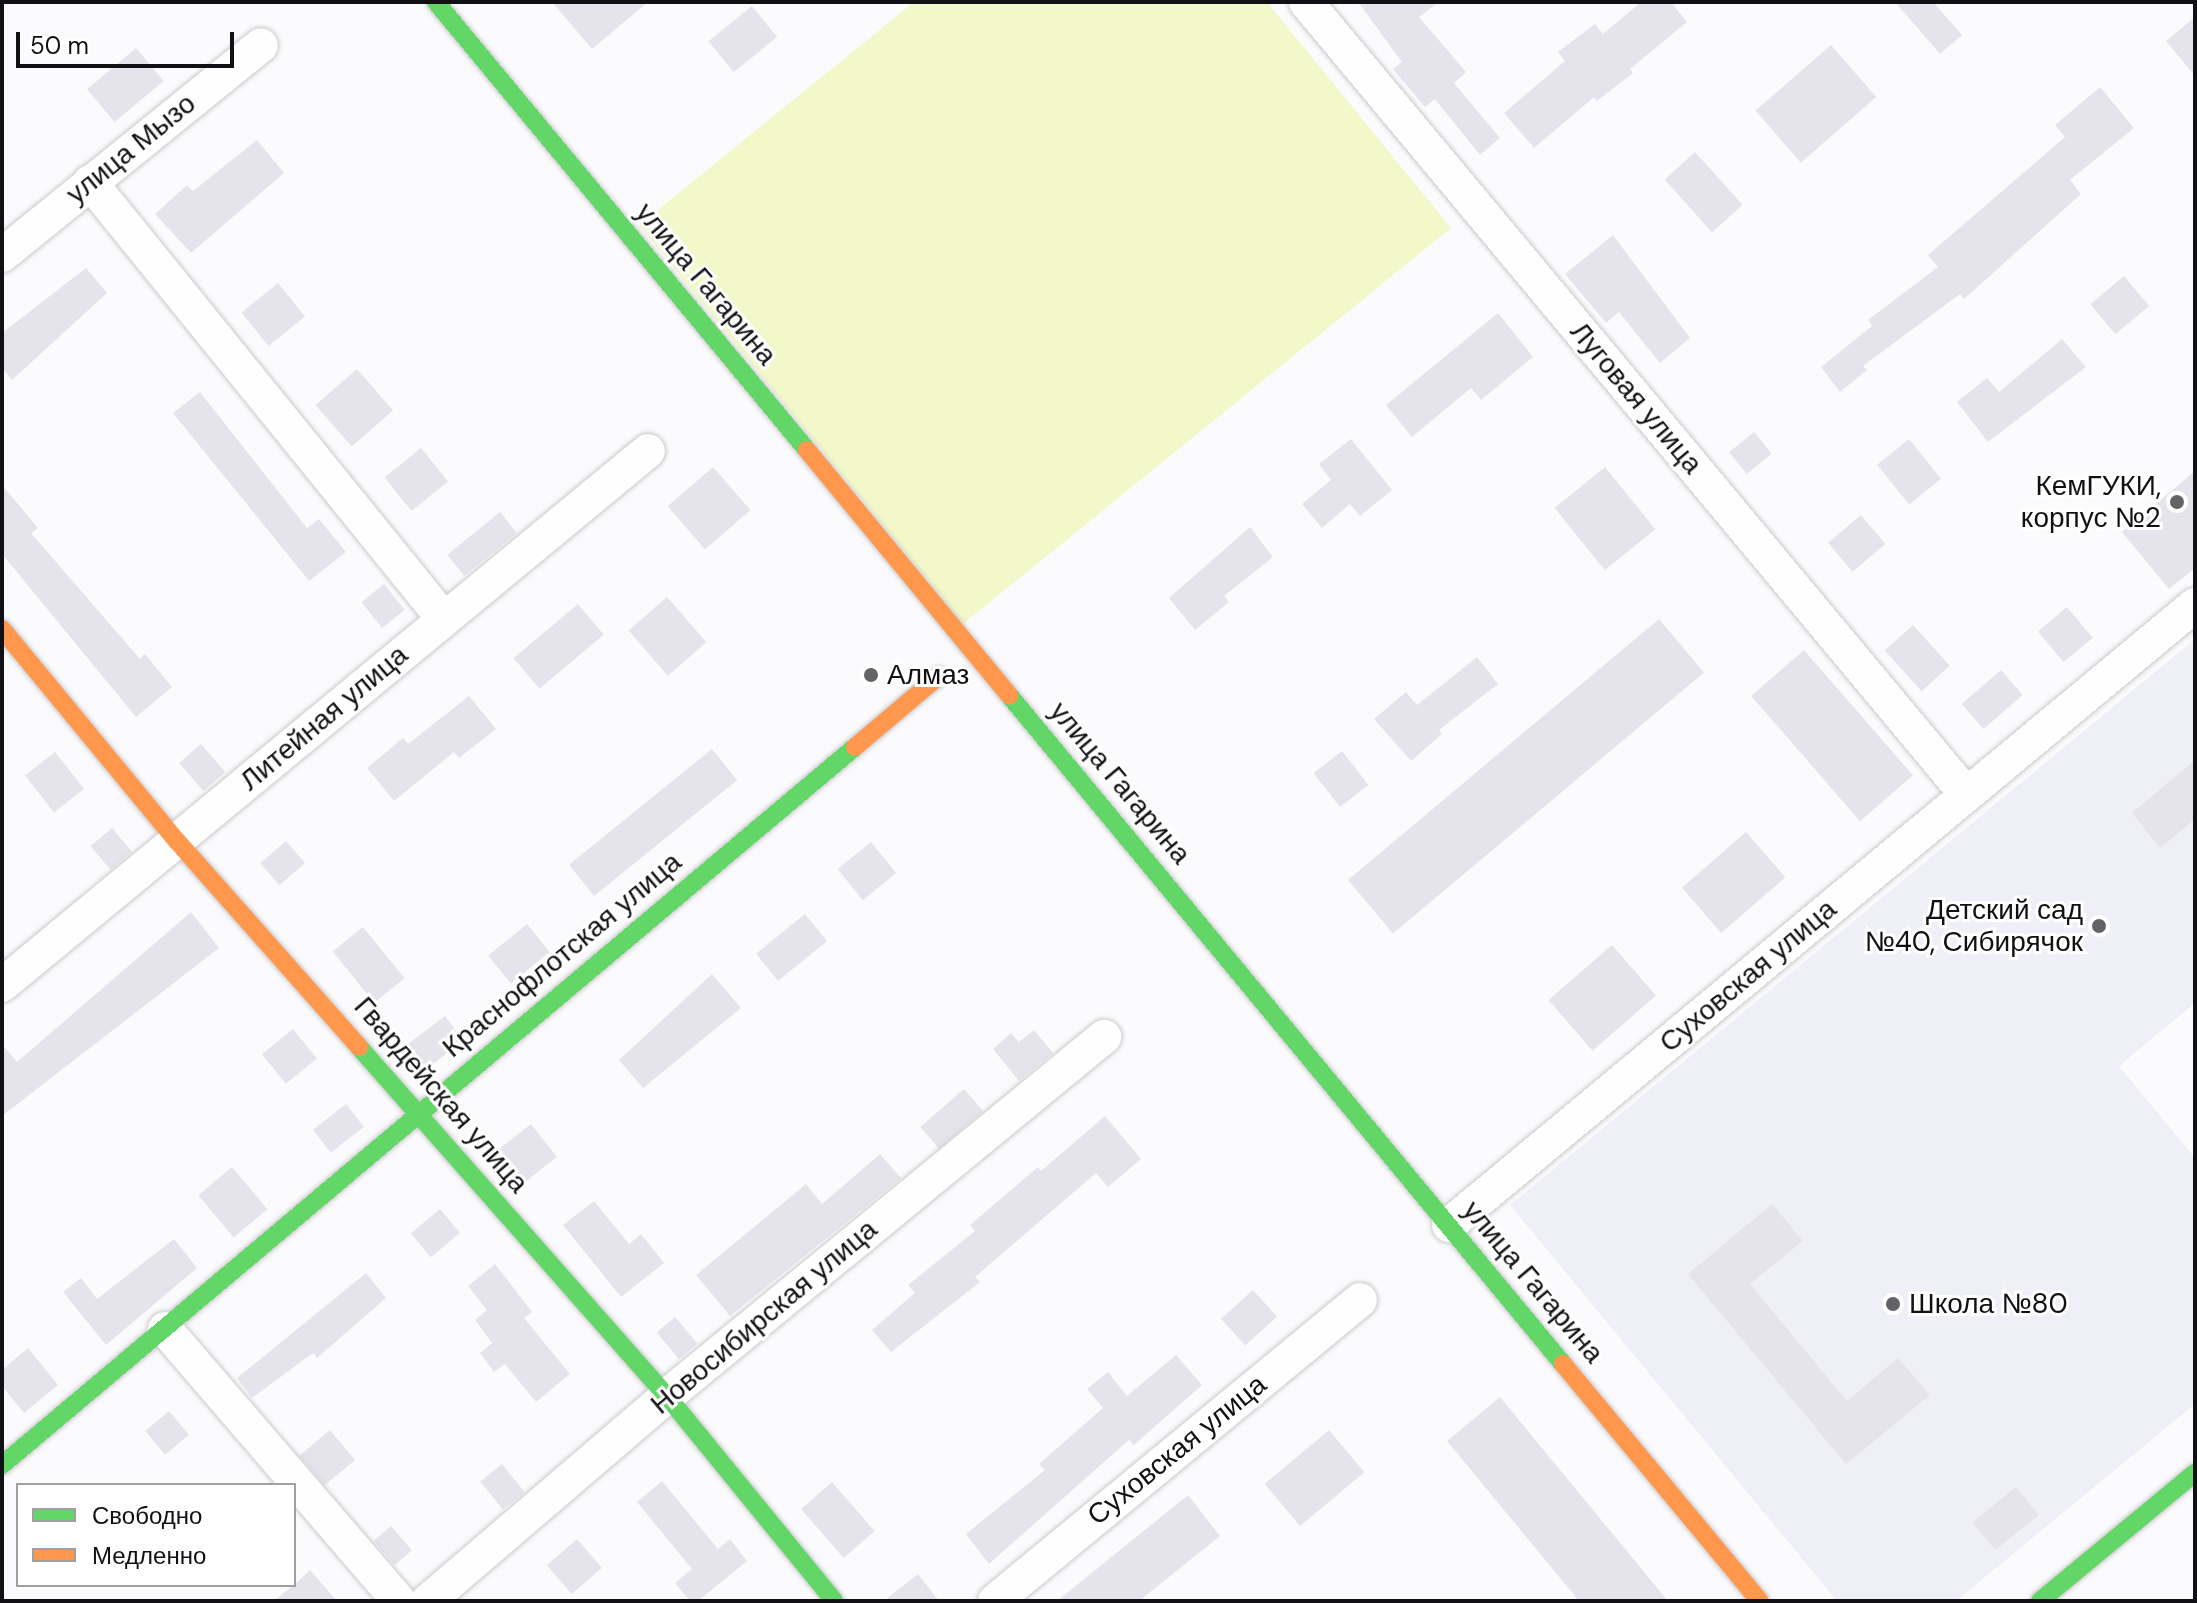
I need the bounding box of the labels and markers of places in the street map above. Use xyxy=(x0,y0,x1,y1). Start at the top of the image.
place label: КемГУКИ, корпус №2 xyxy=(2021,469,2161,535)
marker: КемГУКИ, корпус №2 xyxy=(2168,493,2186,511)
place label: Алмаз xyxy=(887,658,969,692)
marker: Алмаз xyxy=(862,666,880,684)
place label: Детский сад №40, Сибирячок xyxy=(1864,893,2083,959)
marker: Детский сад №40, Сибирячок xyxy=(2090,917,2108,935)
place label: Школа №80 xyxy=(1909,1287,2068,1321)
marker: Школа №80 xyxy=(1884,1295,1902,1313)

